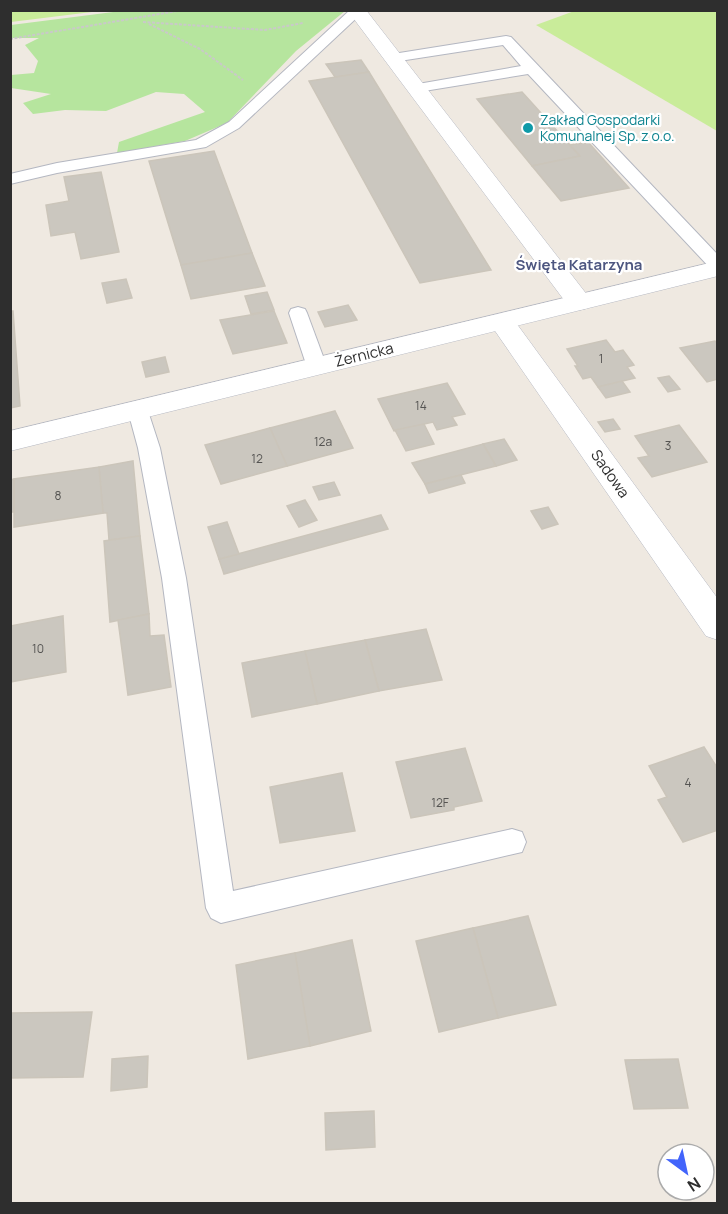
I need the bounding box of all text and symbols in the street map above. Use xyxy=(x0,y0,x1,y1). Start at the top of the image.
place label: Zakład Gospodarki Komunalnej Sp. z o.o. xyxy=(540,110,675,145)
marker: Zakład Gospodarki Komunalnej Sp. z o.o. xyxy=(521,121,535,135)
district label: Święta Katarzyna xyxy=(516,254,642,275)
street label: Żernicka xyxy=(332,337,395,372)
house number: 1 xyxy=(599,350,603,367)
house number: 14 xyxy=(415,397,427,414)
house number: 12a xyxy=(314,433,332,450)
house number: 3 xyxy=(665,437,671,454)
street label: Sadowa xyxy=(586,445,635,502)
house number: 12 xyxy=(251,450,263,467)
house number: 8 xyxy=(55,487,62,504)
house number: 10 xyxy=(32,640,44,657)
house number: 4 xyxy=(684,774,692,791)
house number: 12F xyxy=(431,794,449,811)
north arrow xyxy=(656,1142,716,1202)
text: N xyxy=(683,1172,705,1197)

